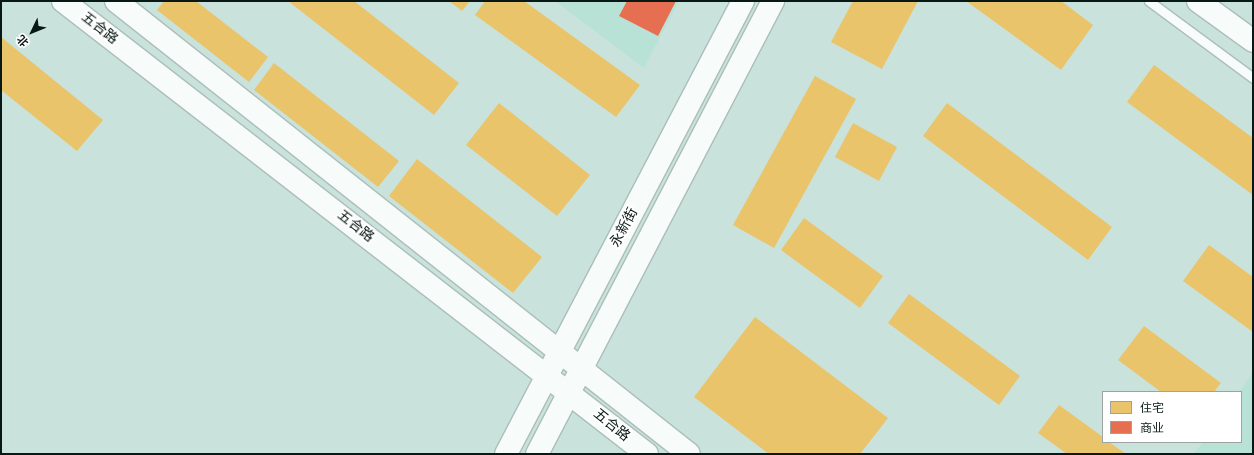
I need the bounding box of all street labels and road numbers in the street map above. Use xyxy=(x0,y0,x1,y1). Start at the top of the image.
street label: 五合路 xyxy=(77,9,121,49)
street label: 永新街 xyxy=(608,206,642,250)
street label: 五合路 xyxy=(333,207,377,247)
street label: 五合路 xyxy=(589,406,633,446)

